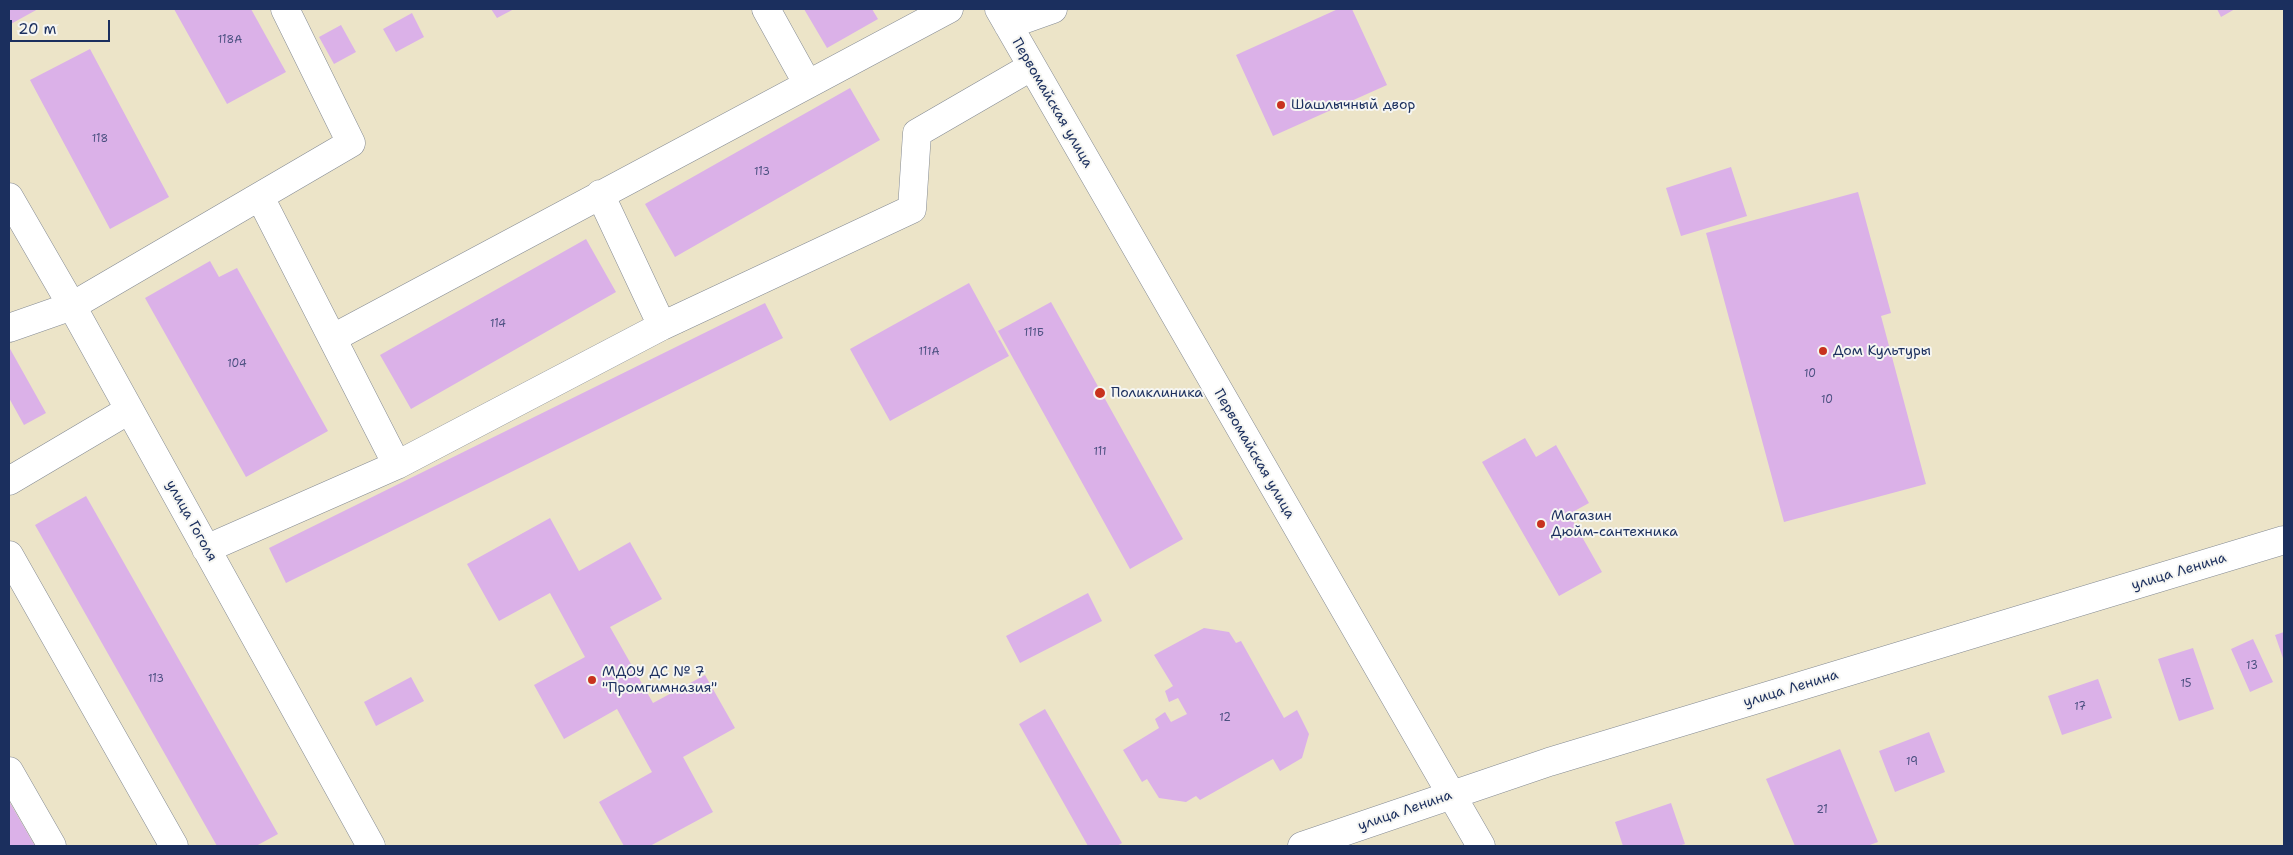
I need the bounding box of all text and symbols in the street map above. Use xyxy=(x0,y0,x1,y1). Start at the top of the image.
scale bar xyxy=(12,10,112,42)
text: 20 m xyxy=(18,19,57,39)
house number: 118А xyxy=(218,33,242,47)
street label: Первомайская улица xyxy=(1008,35,1096,171)
place label: Шашлычный двор xyxy=(1291,97,1415,113)
marker: Шашлычный двор xyxy=(1275,99,1287,111)
house number: 118 xyxy=(92,132,108,146)
house number: 113 xyxy=(754,165,770,179)
house number: 114 xyxy=(490,317,506,331)
house number: 111Б xyxy=(1024,326,1044,340)
place label: Дом Культуры xyxy=(1833,343,1931,359)
house number: 111А xyxy=(918,345,940,359)
marker: Дом Культуры xyxy=(1817,345,1829,357)
house number: 104 xyxy=(227,357,247,371)
house number: 10 xyxy=(1804,367,1816,381)
place label: Поликлиника xyxy=(1111,385,1203,401)
marker: Поликлиника xyxy=(1093,386,1107,400)
street label: Первомайская улица xyxy=(1210,386,1298,522)
house number: 10 xyxy=(1821,393,1833,407)
house number: 111 xyxy=(1093,445,1107,459)
street label: улица Гоголя xyxy=(162,477,220,565)
place label: Магазин Дюйм-сантехника xyxy=(1551,508,1678,540)
marker: Магазин Дюйм-сантехника xyxy=(1535,518,1547,530)
street label: улица Ленина xyxy=(2130,550,2228,594)
house number: 13 xyxy=(2246,659,2258,673)
place label: МДОУ ДС № 7 "Промгимназия" xyxy=(602,664,717,696)
street label: улица Ленина xyxy=(1742,667,1840,711)
house number: 113 xyxy=(148,672,164,686)
marker: МДОУ ДС № 7 "Промгимназия" xyxy=(586,674,598,686)
house number: 15 xyxy=(2180,677,2192,691)
house number: 17 xyxy=(2074,700,2086,714)
house number: 12 xyxy=(1219,711,1231,725)
house number: 19 xyxy=(1906,755,1918,769)
street label: улица Ленина xyxy=(1356,787,1454,835)
house number: 21 xyxy=(1816,803,1828,817)

